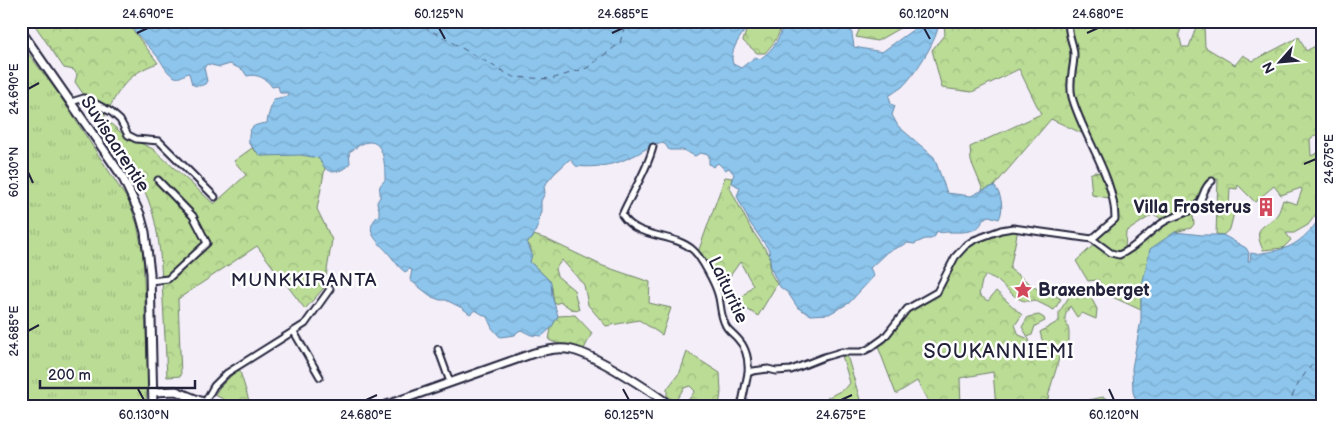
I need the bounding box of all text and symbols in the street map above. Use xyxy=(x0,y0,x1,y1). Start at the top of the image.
text: 24.690°E xyxy=(122,7,174,22)
text: 60.125°N xyxy=(414,7,464,22)
text: 24.685°E xyxy=(597,7,649,22)
text: 60.120°N xyxy=(899,7,949,22)
text: 24.680°E xyxy=(1072,7,1124,22)
north arrow xyxy=(1256,38,1306,88)
text: N xyxy=(1259,59,1279,76)
text: 24.690°E xyxy=(7,63,22,115)
street label: Suvisaarentie xyxy=(76,92,154,196)
text: 24.675°E xyxy=(1322,134,1337,184)
text: 60.130°N xyxy=(7,147,22,197)
building icon: Villa Frosterus xyxy=(1255,196,1277,218)
place label: Villa Frosterus xyxy=(1134,197,1251,218)
street label: Laituritie xyxy=(704,253,753,327)
district label: MUNKKIRANTA xyxy=(231,269,377,292)
place icon: Braxenberget xyxy=(1012,279,1034,301)
place label: Braxenberget xyxy=(1038,280,1150,301)
text: 24.685°E xyxy=(7,305,22,357)
district label: SOUKANNIEMI xyxy=(923,340,1075,364)
scale bar xyxy=(40,358,195,390)
text: 200 m xyxy=(48,366,91,385)
text: 60.130°N xyxy=(119,408,169,423)
text: 24.680°E xyxy=(340,408,392,423)
text: 60.125°N xyxy=(604,408,654,423)
text: 24.675°E xyxy=(816,408,866,423)
text: 60.120°N xyxy=(1089,408,1139,423)

